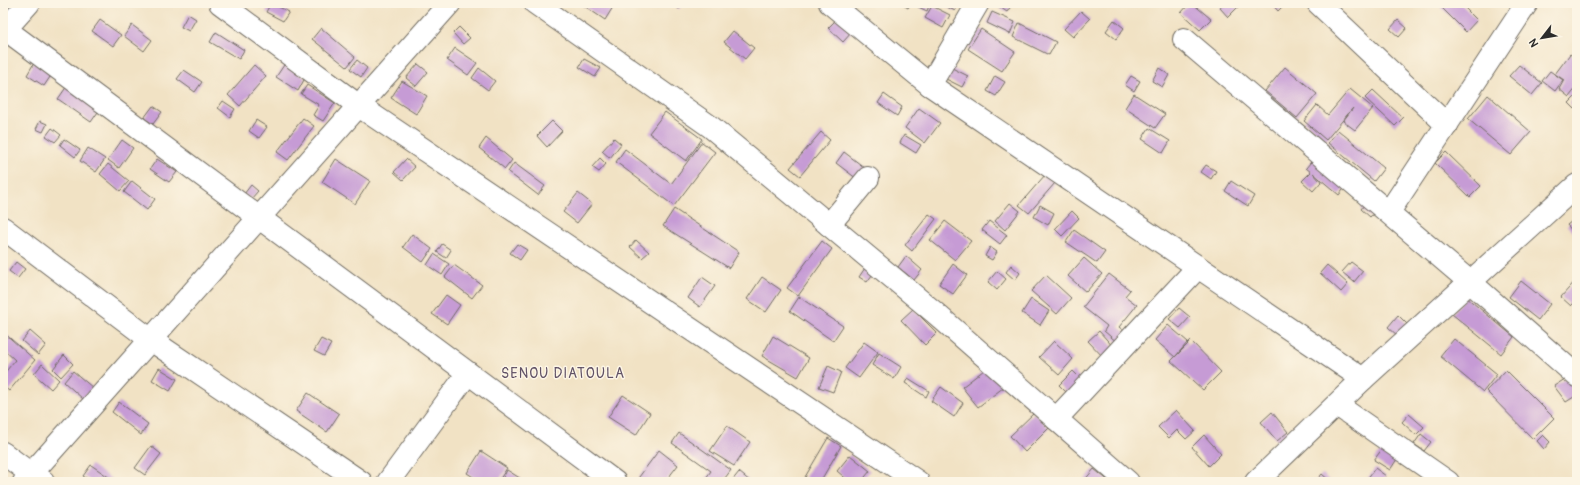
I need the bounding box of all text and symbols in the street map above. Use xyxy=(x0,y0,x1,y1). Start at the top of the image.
north arrow xyxy=(1522,18,1562,58)
text: N xyxy=(1526,36,1541,49)
district label: SENOU DIATOULA xyxy=(501,365,625,382)

